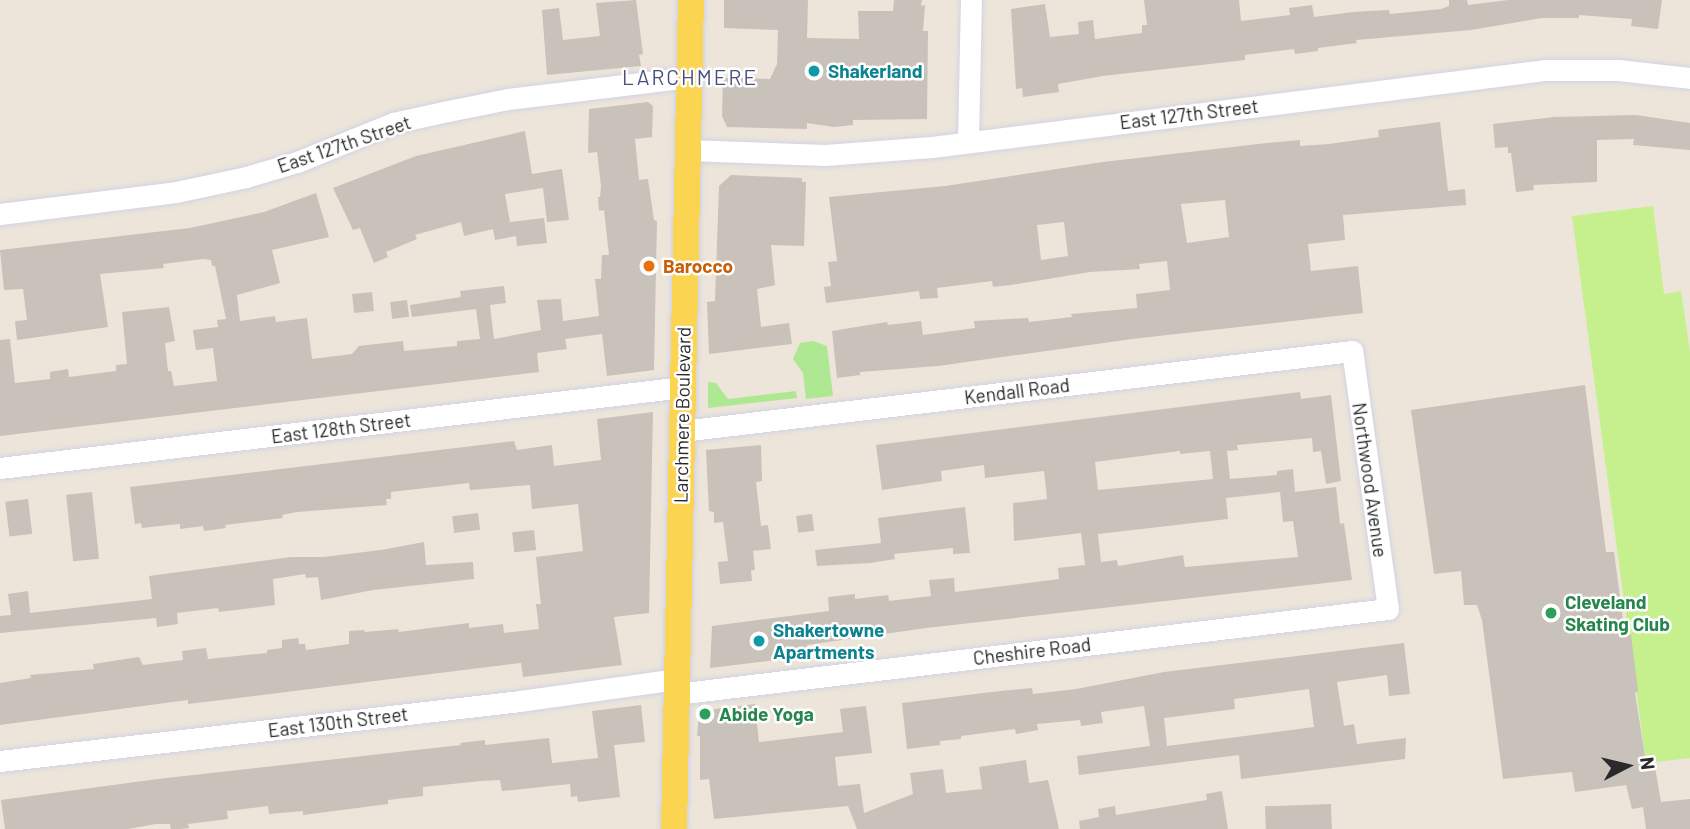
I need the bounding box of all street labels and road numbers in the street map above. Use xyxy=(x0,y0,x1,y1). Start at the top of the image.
street label: East 127th Street xyxy=(1118,94,1260,134)
street label: East 127th Street xyxy=(274,110,414,178)
street label: Larchmere Boulevard xyxy=(669,327,695,503)
street label: Kendall Road xyxy=(963,373,1071,409)
street label: Northwood Avenue xyxy=(1348,401,1392,559)
street label: East 128th Street xyxy=(270,408,412,448)
street label: Cheshire Road xyxy=(972,632,1092,670)
street label: East 130th Street xyxy=(267,702,409,742)

